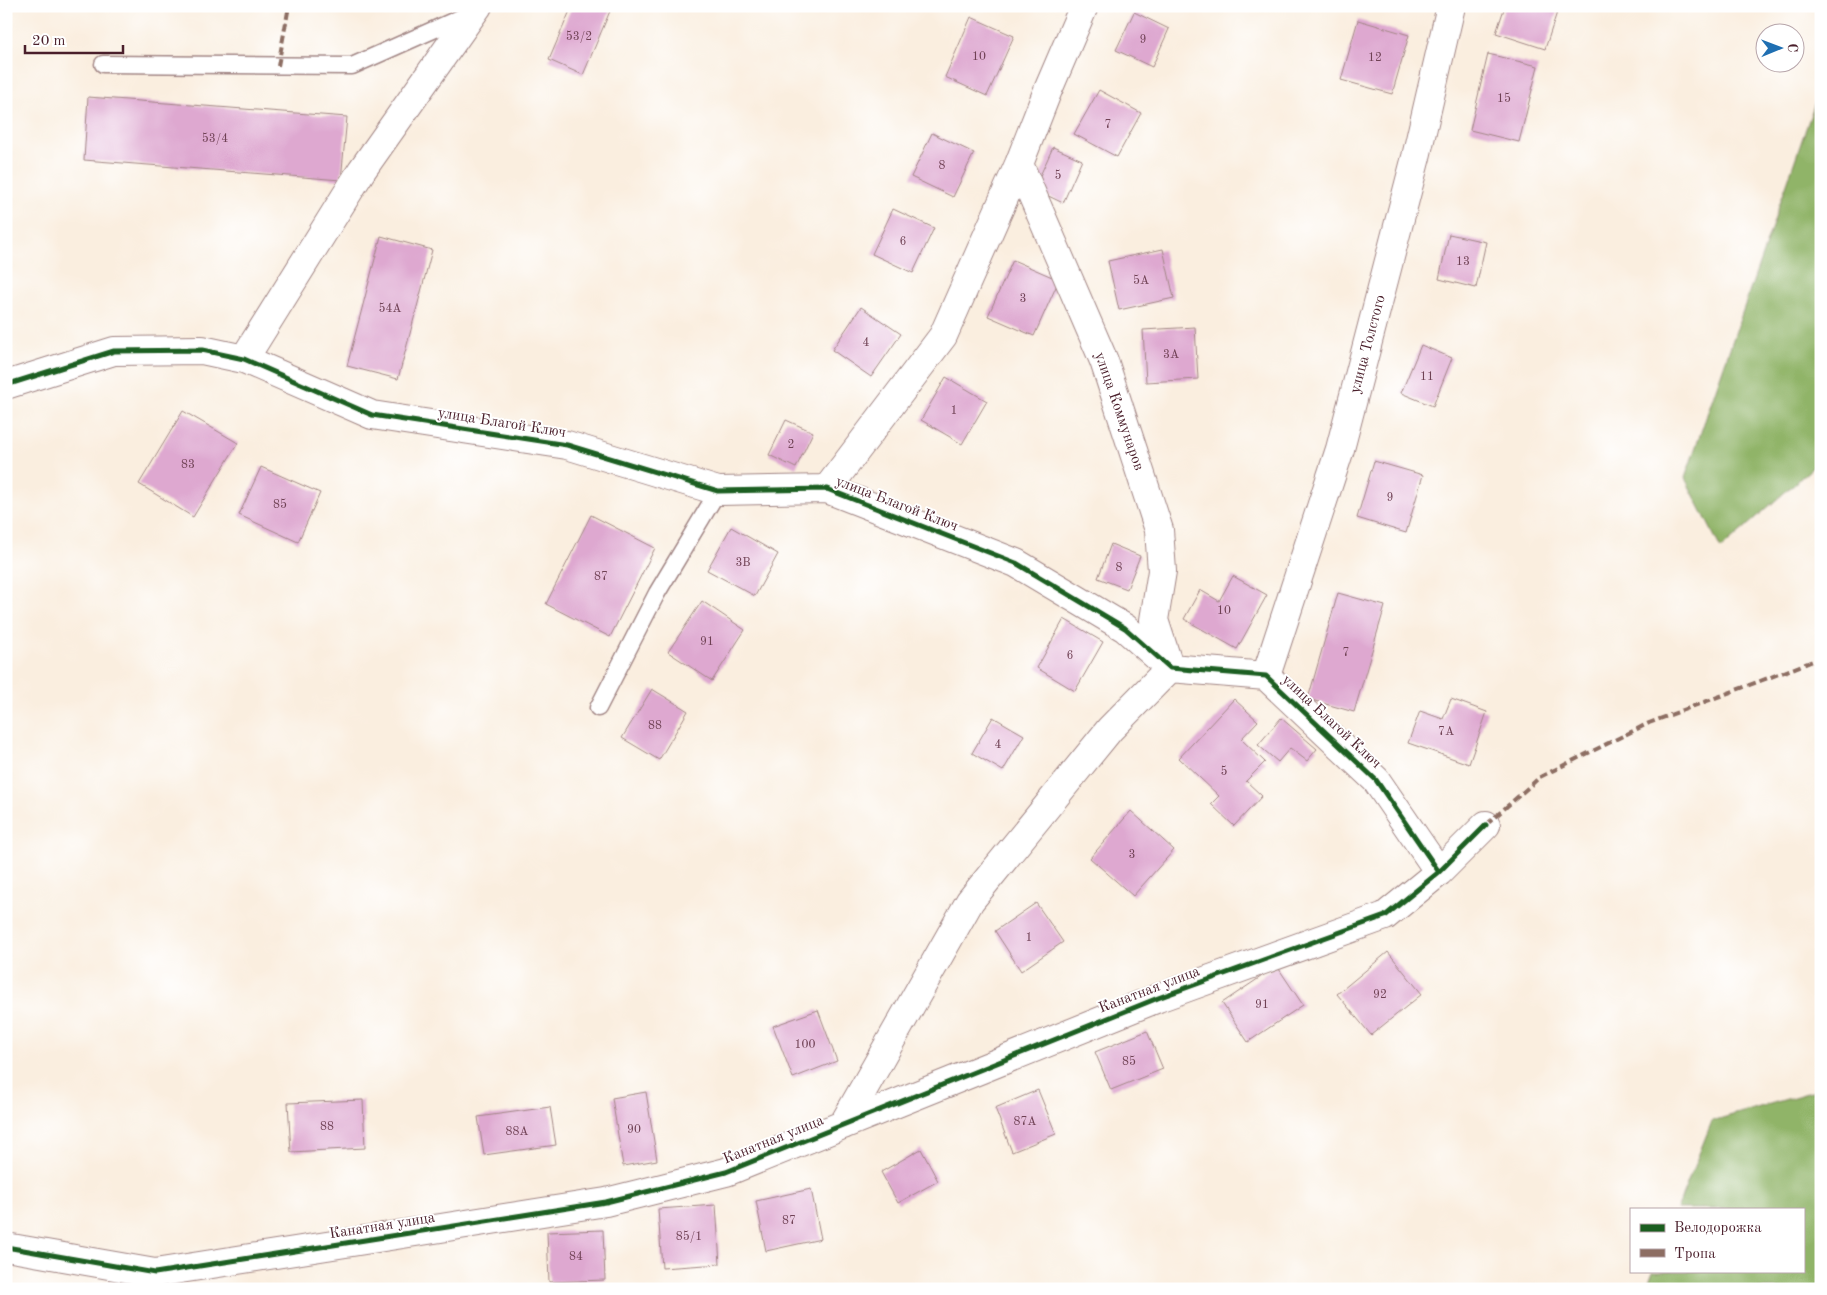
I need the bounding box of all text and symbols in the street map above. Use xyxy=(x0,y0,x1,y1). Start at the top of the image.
scale bar xyxy=(25,22,122,54)
north arrow xyxy=(1754,22,1804,72)
house number: 53/2 xyxy=(566,30,592,43)
text: 20 m xyxy=(32,34,66,49)
house number: 9 xyxy=(1140,34,1146,46)
text: С xyxy=(1785,43,1799,53)
house number: 10 xyxy=(972,51,986,63)
house number: 12 xyxy=(1368,52,1382,64)
house number: 15 xyxy=(1497,92,1511,105)
house number: 7 xyxy=(1105,119,1111,131)
house number: 53/4 xyxy=(202,132,228,145)
house number: 8 xyxy=(939,160,946,172)
house number: 5 xyxy=(1055,169,1062,182)
house number: 6 xyxy=(900,236,907,248)
house number: 13 xyxy=(1456,256,1470,268)
house number: 5А xyxy=(1133,274,1149,287)
house number: 3 xyxy=(1020,293,1026,305)
street label: улица Толстого xyxy=(1348,293,1389,395)
house number: 54А xyxy=(378,302,402,315)
house number: 4 xyxy=(863,337,870,349)
house number: 3А xyxy=(1163,349,1179,361)
street label: улица Коммунаров xyxy=(1091,350,1146,473)
house number: 11 xyxy=(1420,371,1434,383)
house number: 1 xyxy=(951,405,957,417)
street label: улица Благой Ключ xyxy=(437,406,567,441)
house number: 2 xyxy=(788,439,794,451)
house number: 83 xyxy=(181,459,195,471)
street label: улица Благой Ключ xyxy=(833,474,960,535)
house number: 9 xyxy=(1387,492,1393,504)
house number: 85 xyxy=(273,498,287,511)
house number: 3В xyxy=(735,557,751,569)
house number: 8 xyxy=(1116,562,1123,574)
house number: 87 xyxy=(594,571,608,583)
house number: 10 xyxy=(1217,605,1231,617)
house number: 91 xyxy=(700,636,714,648)
house number: 7 xyxy=(1343,647,1349,659)
house number: 6 xyxy=(1067,650,1074,662)
street label: улица Благой Ключ xyxy=(1278,672,1383,772)
house number: 88 xyxy=(648,720,662,732)
house number: 7А xyxy=(1438,726,1454,738)
house number: 4 xyxy=(995,739,1002,751)
house number: 5 xyxy=(1221,765,1228,778)
house number: 3 xyxy=(1129,849,1135,861)
house number: 1 xyxy=(1026,932,1032,944)
street label: Канатная улица xyxy=(1097,964,1203,1017)
house number: 92 xyxy=(1373,989,1387,1001)
house number: 91 xyxy=(1255,999,1269,1011)
house number: 100 xyxy=(795,1039,815,1051)
house number: 85 xyxy=(1122,1055,1136,1068)
street label: Канатная улица xyxy=(721,1113,827,1167)
house number: 87А xyxy=(1013,1116,1037,1128)
house number: 88 xyxy=(320,1121,334,1133)
house number: 90 xyxy=(627,1124,641,1136)
house number: 88А xyxy=(505,1126,529,1138)
legend xyxy=(1630,1208,1804,1272)
street label: Канатная улица xyxy=(328,1211,437,1242)
house number: 87 xyxy=(782,1215,796,1227)
text: Велодорожка xyxy=(1674,1221,1762,1236)
house number: 85/1 xyxy=(676,1230,702,1243)
text: Тропа xyxy=(1674,1247,1716,1262)
house number: 84 xyxy=(569,1251,583,1263)

